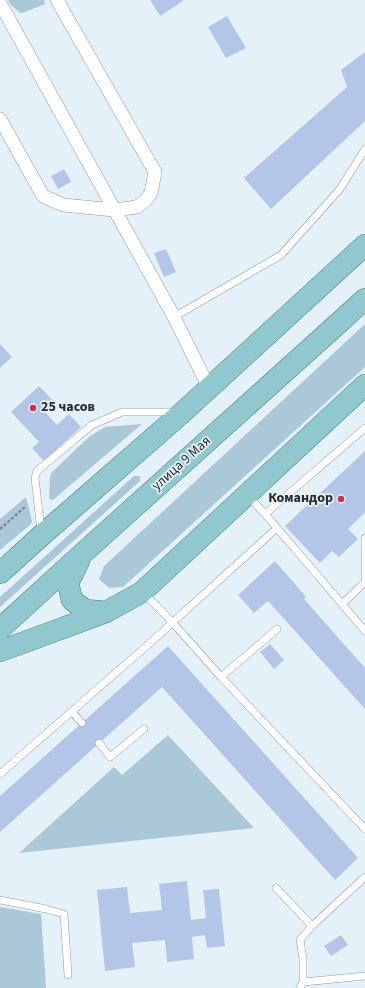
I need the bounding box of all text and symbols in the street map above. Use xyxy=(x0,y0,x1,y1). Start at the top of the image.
place label: 25 часов xyxy=(41,400,95,416)
marker: 25 часов xyxy=(28,403,38,413)
street label: улица 9 Мая xyxy=(149,433,215,495)
place label: Командор xyxy=(268,491,333,507)
marker: Командор xyxy=(336,494,346,504)

